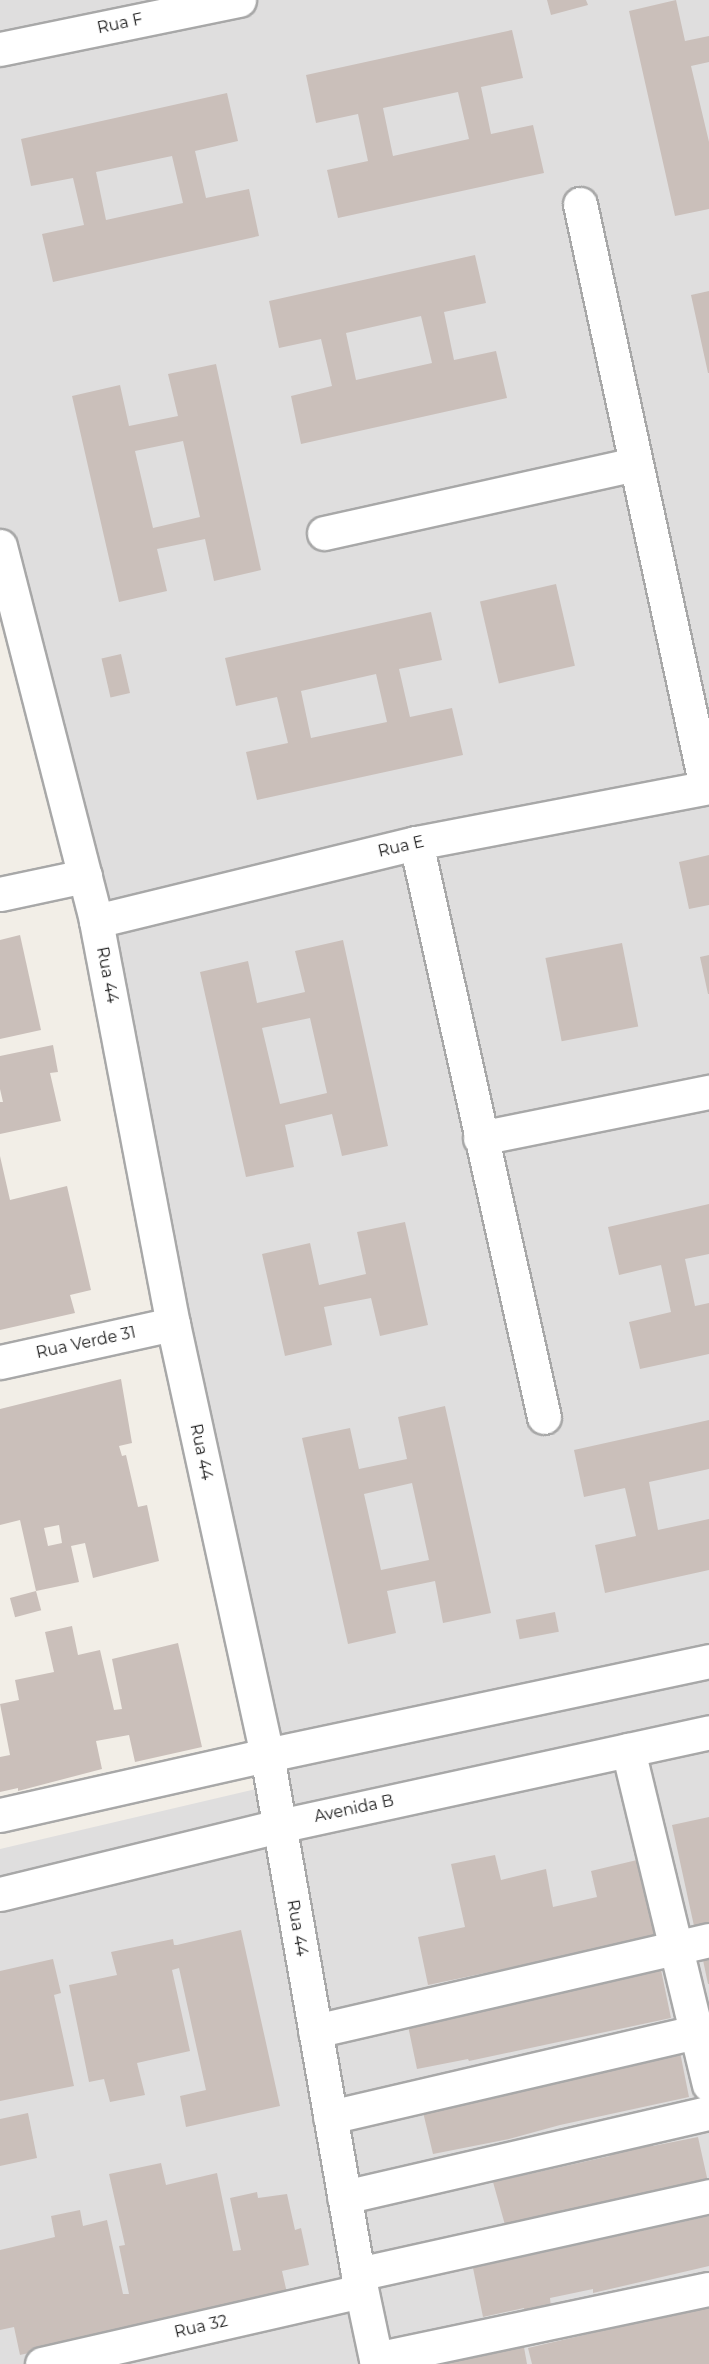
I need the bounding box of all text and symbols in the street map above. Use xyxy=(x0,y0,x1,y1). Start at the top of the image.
street label: Rua F xyxy=(95,10,145,38)
street label: Rua E xyxy=(376,832,426,862)
street label: Rua 44 xyxy=(92,945,122,1005)
street label: Rua Verde 31 xyxy=(34,1323,138,1363)
street label: Rua 44 xyxy=(186,1422,216,1482)
street label: Avenida B xyxy=(312,1791,396,1827)
street label: Rua 44 xyxy=(283,1898,311,1958)
street label: Rua 32 xyxy=(173,2312,229,2342)

